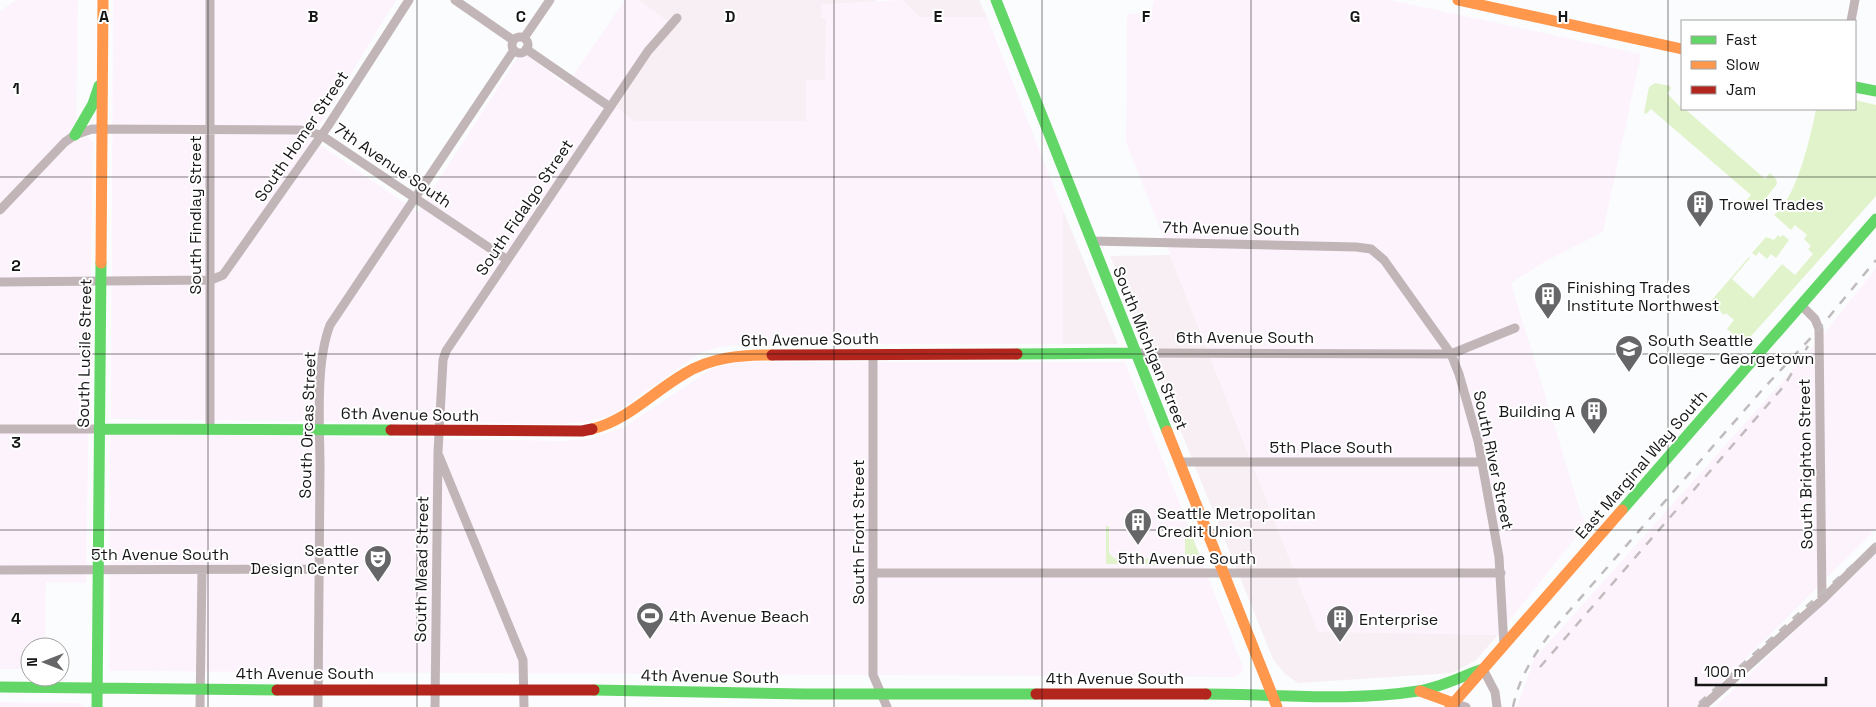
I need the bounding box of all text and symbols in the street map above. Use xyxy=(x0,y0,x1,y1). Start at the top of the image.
text: A xyxy=(99,6,109,27)
text: B xyxy=(308,6,318,27)
text: C xyxy=(516,6,526,27)
text: D xyxy=(725,6,735,27)
text: E xyxy=(934,6,943,27)
text: F xyxy=(1142,6,1151,27)
text: G xyxy=(1350,6,1360,27)
text: H xyxy=(1558,6,1568,27)
legend xyxy=(1681,20,1856,110)
text: Fast xyxy=(1726,30,1757,49)
text: Slow xyxy=(1726,55,1760,74)
street label: South Homer Street xyxy=(250,67,353,206)
text: 1 xyxy=(12,78,20,99)
text: Jam xyxy=(1726,80,1756,99)
street label: 7th Avenue South xyxy=(330,118,456,213)
street label: South Findlay Street xyxy=(185,135,206,295)
street label: South Fidalgo Street xyxy=(471,135,578,279)
building icon: Trowel Trades xyxy=(1685,189,1715,228)
place label: Trowel Trades xyxy=(1719,194,1824,215)
street label: 7th Avenue South xyxy=(1162,217,1300,240)
text: 2 xyxy=(11,255,21,276)
street label: South Michigan Street xyxy=(1108,264,1193,433)
place label: Finishing Trades Institute Northwest xyxy=(1567,277,1719,316)
street label: South Lucile Street xyxy=(73,278,96,428)
building icon: Finishing Trades Institute Northwest xyxy=(1533,281,1563,320)
street label: 6th Avenue South xyxy=(1176,327,1314,348)
street label: 6th Avenue South xyxy=(741,328,879,351)
place label: South Seattle College - Georgetown xyxy=(1648,330,1814,369)
school or university icon: South Seattle College - Georgetown xyxy=(1614,334,1644,373)
street label: South Orcas Street xyxy=(294,351,321,499)
street label: South Brighton Street xyxy=(1794,378,1817,550)
street label: East Marginal Way South xyxy=(1571,385,1712,543)
street label: South River Street xyxy=(1469,389,1519,532)
building icon: Building A xyxy=(1579,396,1609,435)
place label: Building A xyxy=(1499,401,1575,422)
street label: 6th Avenue South xyxy=(341,403,479,426)
text: 3 xyxy=(11,432,21,453)
street label: 5th Place South xyxy=(1269,437,1393,458)
street label: South Front Street xyxy=(848,460,869,605)
street label: South Mead Street xyxy=(410,496,433,642)
place label: Seattle Metropolitan Credit Union xyxy=(1157,503,1316,542)
building icon: Seattle Metropolitan Credit Union xyxy=(1123,507,1153,546)
place label: Seattle Design Center xyxy=(250,540,359,579)
street label: 5th Avenue South xyxy=(91,544,229,565)
theatre icon: Seattle Design Center xyxy=(363,544,393,583)
street label: 5th Avenue South xyxy=(1118,548,1256,569)
sports icon: 4th Avenue Beach xyxy=(635,601,665,640)
building icon: Enterprise xyxy=(1325,604,1355,643)
place label: 4th Avenue Beach xyxy=(669,606,809,627)
text: 4 xyxy=(11,608,21,629)
place label: Enterprise xyxy=(1359,609,1438,630)
north arrow xyxy=(20,637,70,687)
scale bar xyxy=(1696,654,1826,686)
text: N xyxy=(23,657,41,667)
text: 100 m xyxy=(1704,662,1746,681)
street label: 4th Avenue South xyxy=(236,663,374,684)
street label: 4th Avenue South xyxy=(641,665,779,688)
street label: 4th Avenue South xyxy=(1046,668,1184,689)

